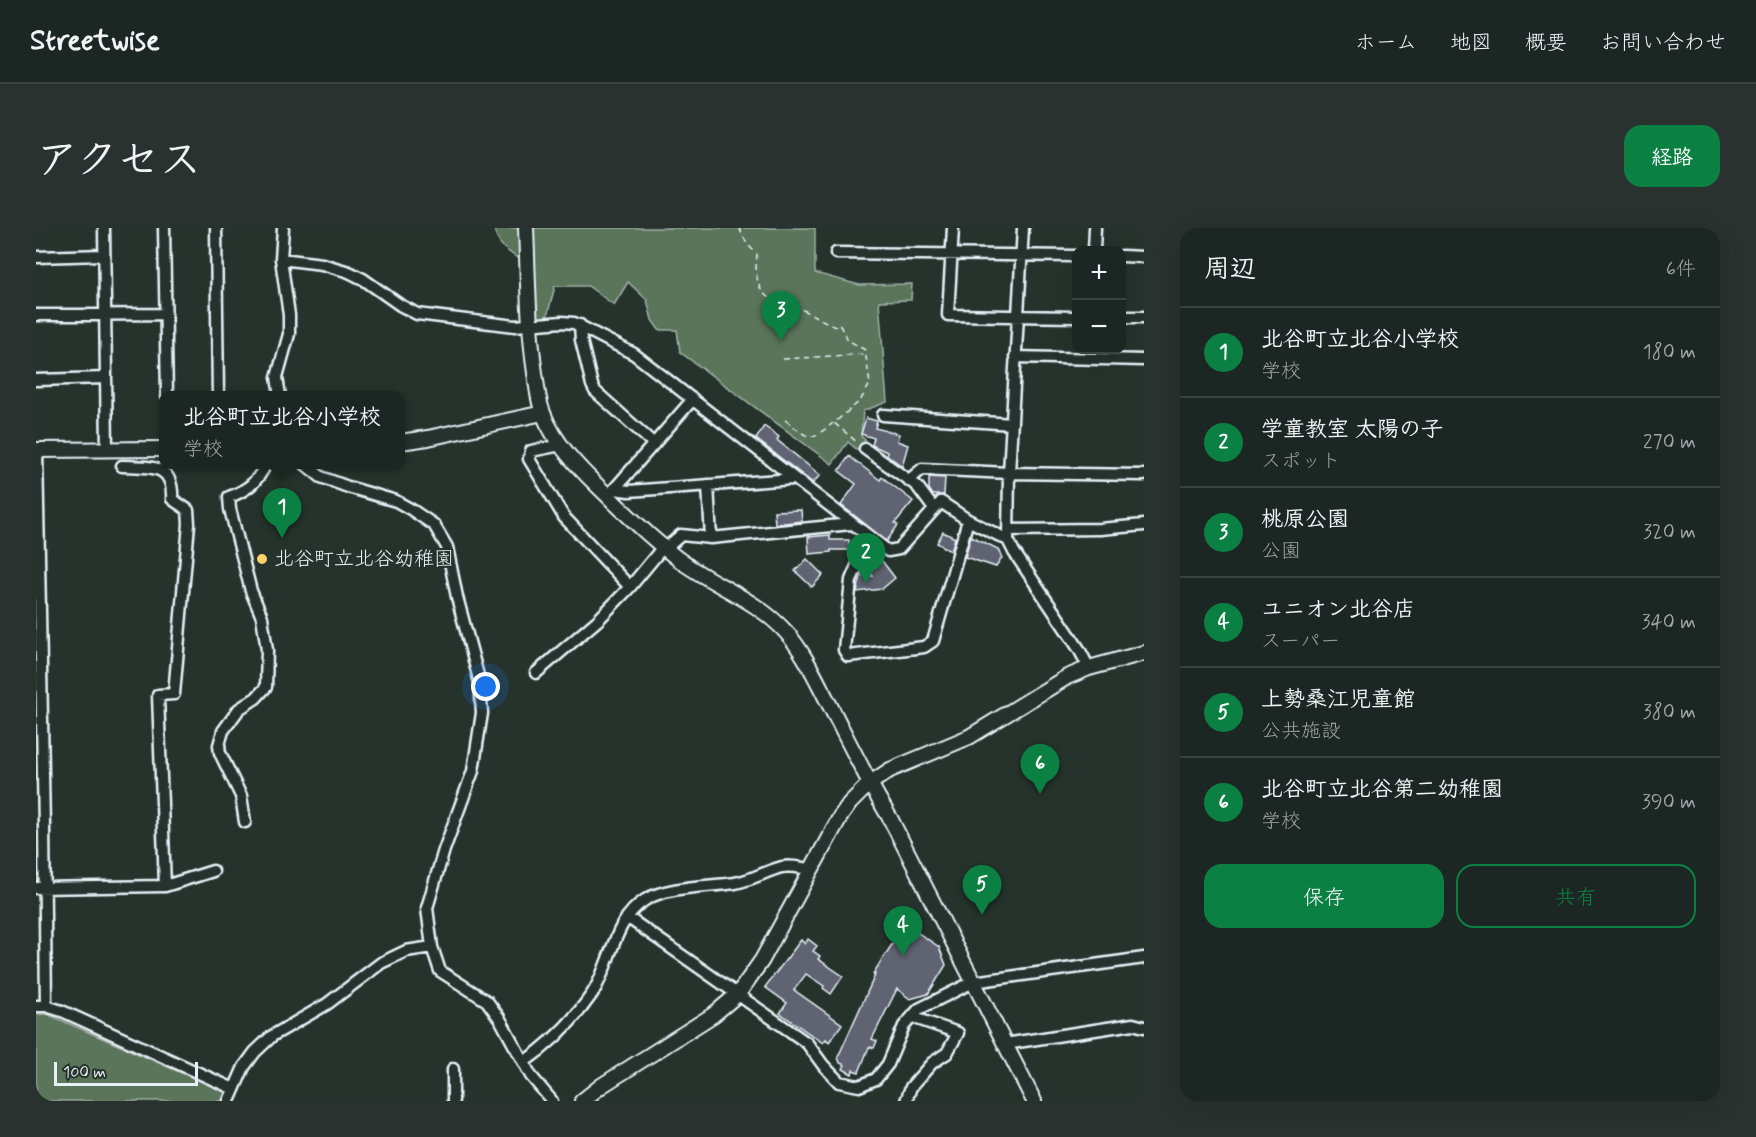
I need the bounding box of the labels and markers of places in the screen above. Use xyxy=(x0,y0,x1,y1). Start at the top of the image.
pin: 3 xyxy=(762,291,800,341)
pin: 1 xyxy=(262,488,302,538)
pin: 2 xyxy=(846,534,886,583)
place label: 北谷町立北谷幼稚園 xyxy=(274,546,454,573)
marker: 北谷町立北谷幼稚園 xyxy=(255,552,269,566)
pin: 6 xyxy=(1020,744,1060,794)
pin: 5 xyxy=(962,866,1002,915)
pin: 4 xyxy=(884,906,922,956)

